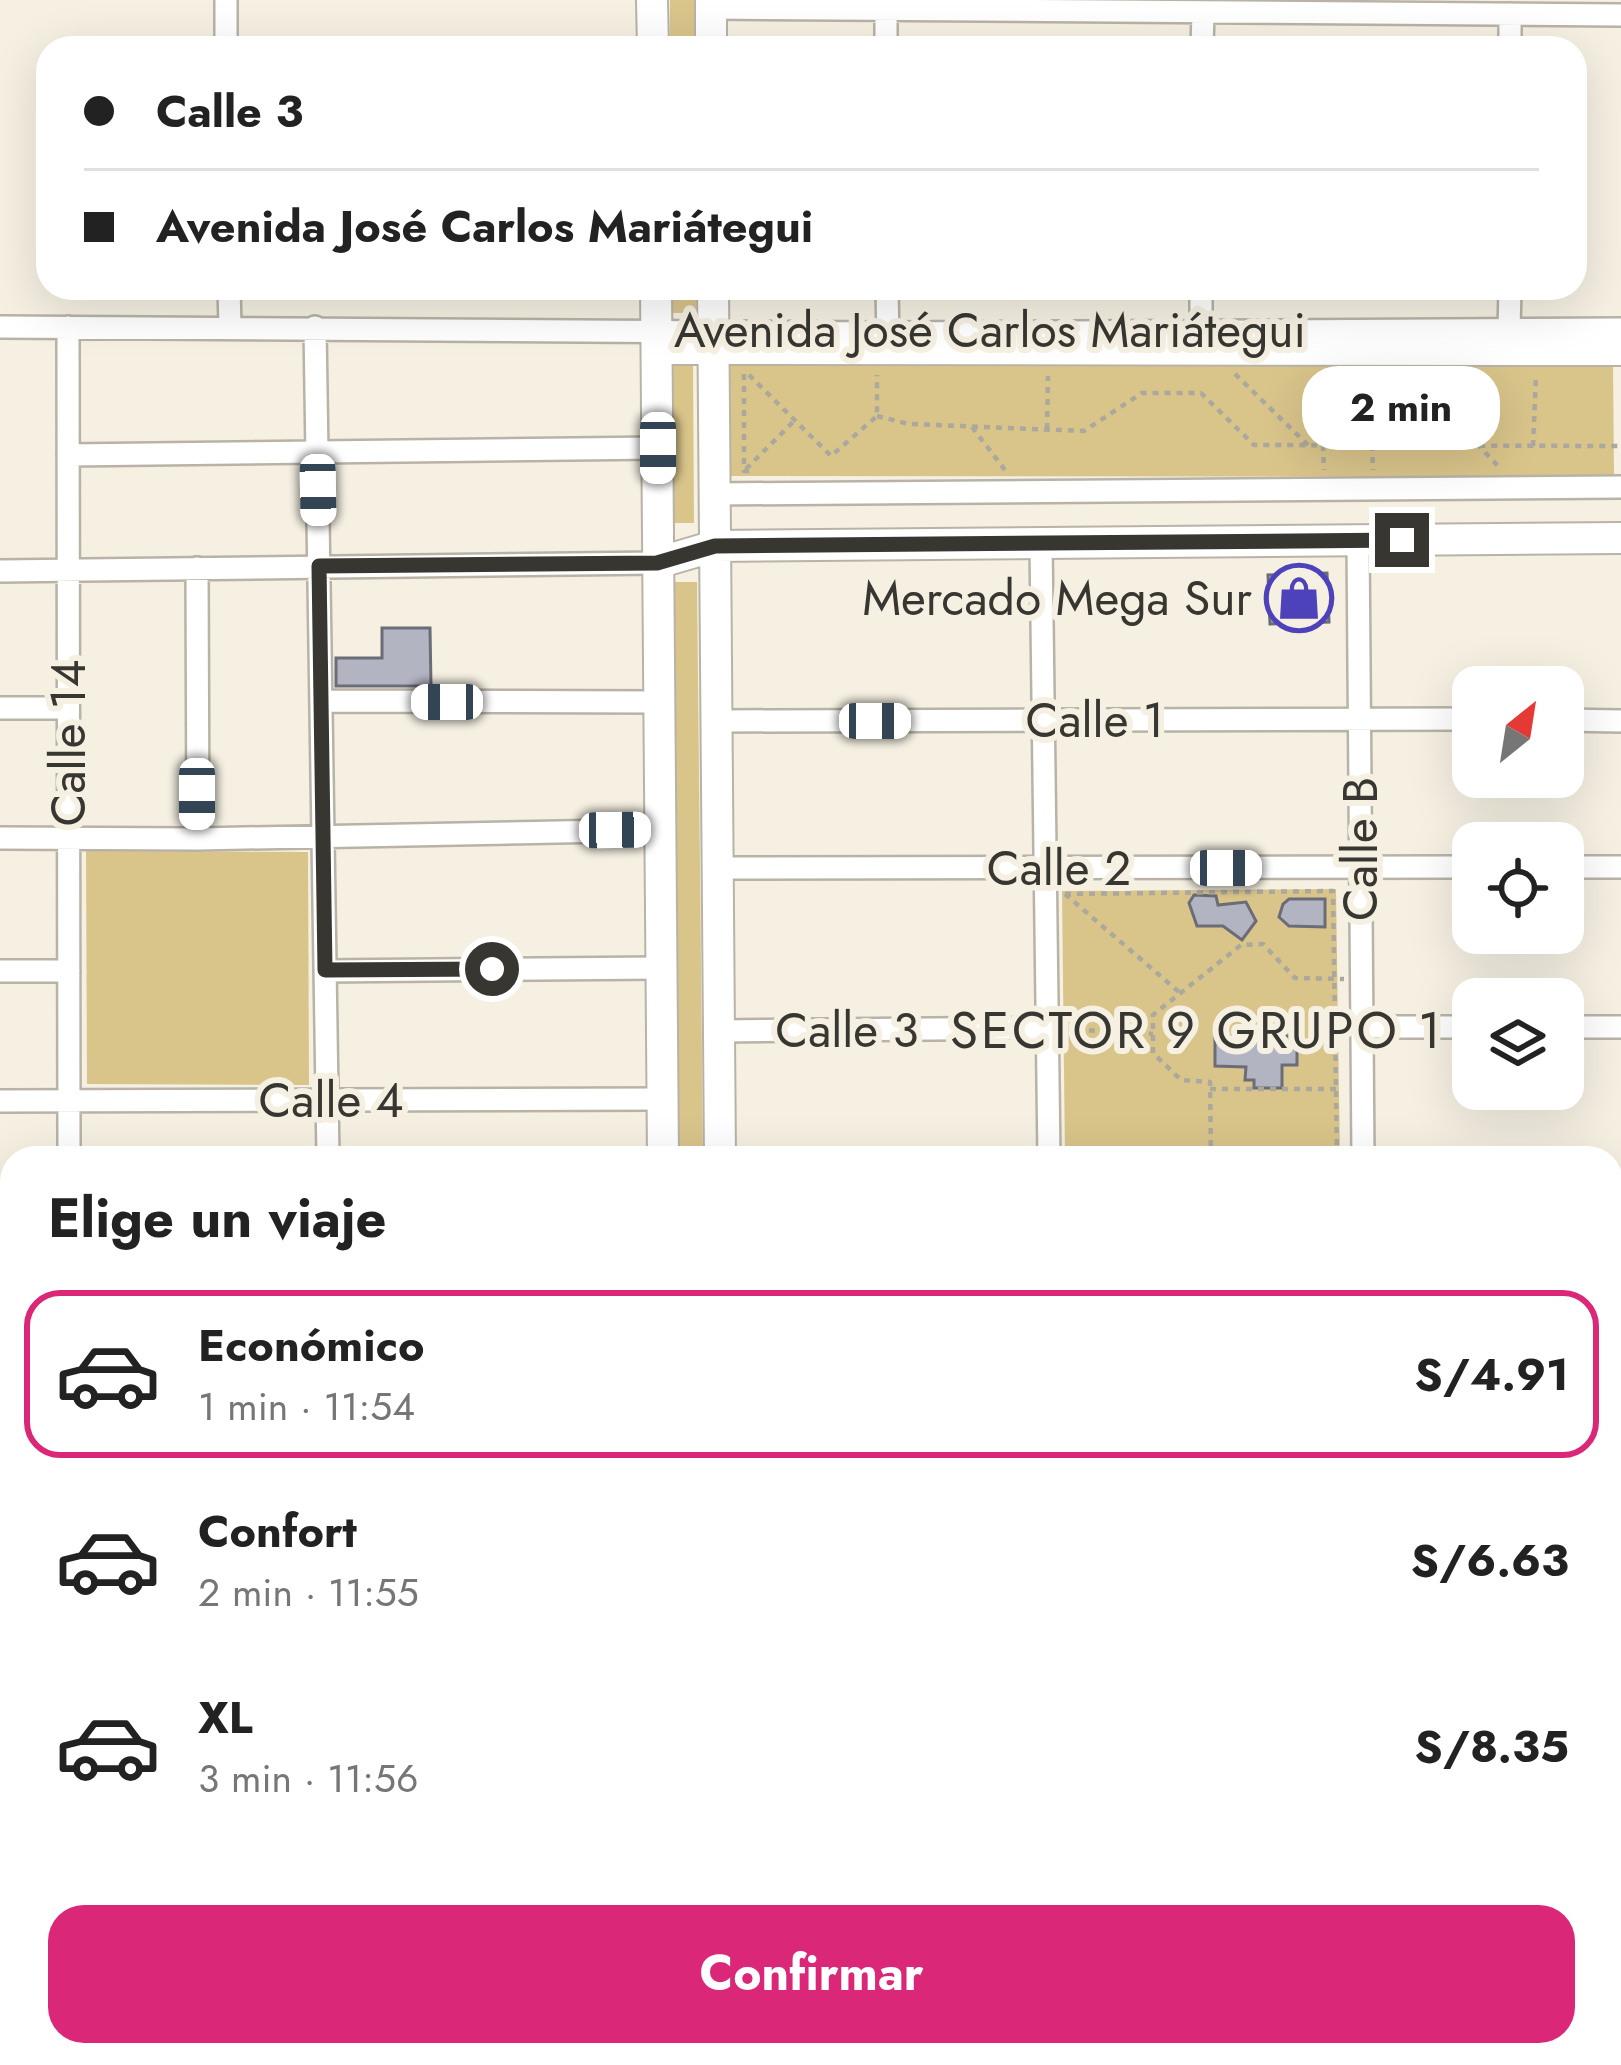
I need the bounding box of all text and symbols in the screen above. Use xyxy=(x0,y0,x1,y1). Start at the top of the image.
text: Calle 3 xyxy=(156,79,303,144)
text: Avenida José Carlos Mariátegui xyxy=(156,194,813,259)
street label: Avenida José Carlos Mariátegui xyxy=(674,296,1306,365)
callout: 2 min xyxy=(1303,366,1501,450)
text: 2 min xyxy=(1350,379,1452,436)
car xyxy=(640,412,676,484)
car xyxy=(299,454,337,526)
route end xyxy=(1375,513,1429,567)
shop icon: Mercado Mega Sur xyxy=(1264,563,1334,633)
place label: Mercado Mega Sur xyxy=(862,564,1253,633)
street label: Calle 14 xyxy=(34,660,103,826)
north arrow xyxy=(1452,666,1584,798)
map controls xyxy=(1452,666,1584,1110)
car xyxy=(411,684,483,720)
street label: Calle 1 xyxy=(1026,686,1164,755)
car xyxy=(839,703,911,739)
car xyxy=(179,758,215,830)
street label: Calle B xyxy=(1326,777,1395,921)
car xyxy=(579,811,651,849)
button: locate xyxy=(1452,822,1584,954)
street label: Calle 2 xyxy=(987,834,1131,903)
car xyxy=(1190,850,1262,886)
route start xyxy=(465,942,519,996)
button: layers xyxy=(1452,978,1584,1110)
district label: SECTOR 9 GRUPO 1 xyxy=(950,993,1444,1067)
street label: Calle 3 xyxy=(775,996,919,1065)
street label: Calle 4 xyxy=(258,1066,404,1135)
text: Elige un viaje xyxy=(48,1179,387,1257)
text: Económico xyxy=(198,1313,424,1378)
icon: car xyxy=(54,1320,162,1428)
text: S/4.91 xyxy=(1415,1342,1569,1407)
text: 1 min · 11:54 xyxy=(198,1378,415,1435)
text: Confort xyxy=(198,1499,357,1564)
icon: car xyxy=(54,1506,162,1614)
text: S/6.63 xyxy=(1411,1528,1569,1593)
text: 2 min · 11:55 xyxy=(198,1564,419,1621)
text: XL xyxy=(198,1685,253,1750)
icon: car xyxy=(54,1692,162,1800)
text: S/8.35 xyxy=(1415,1714,1569,1779)
text: 3 min · 11:56 xyxy=(198,1750,418,1807)
button: Confirmar xyxy=(48,1905,1575,2043)

